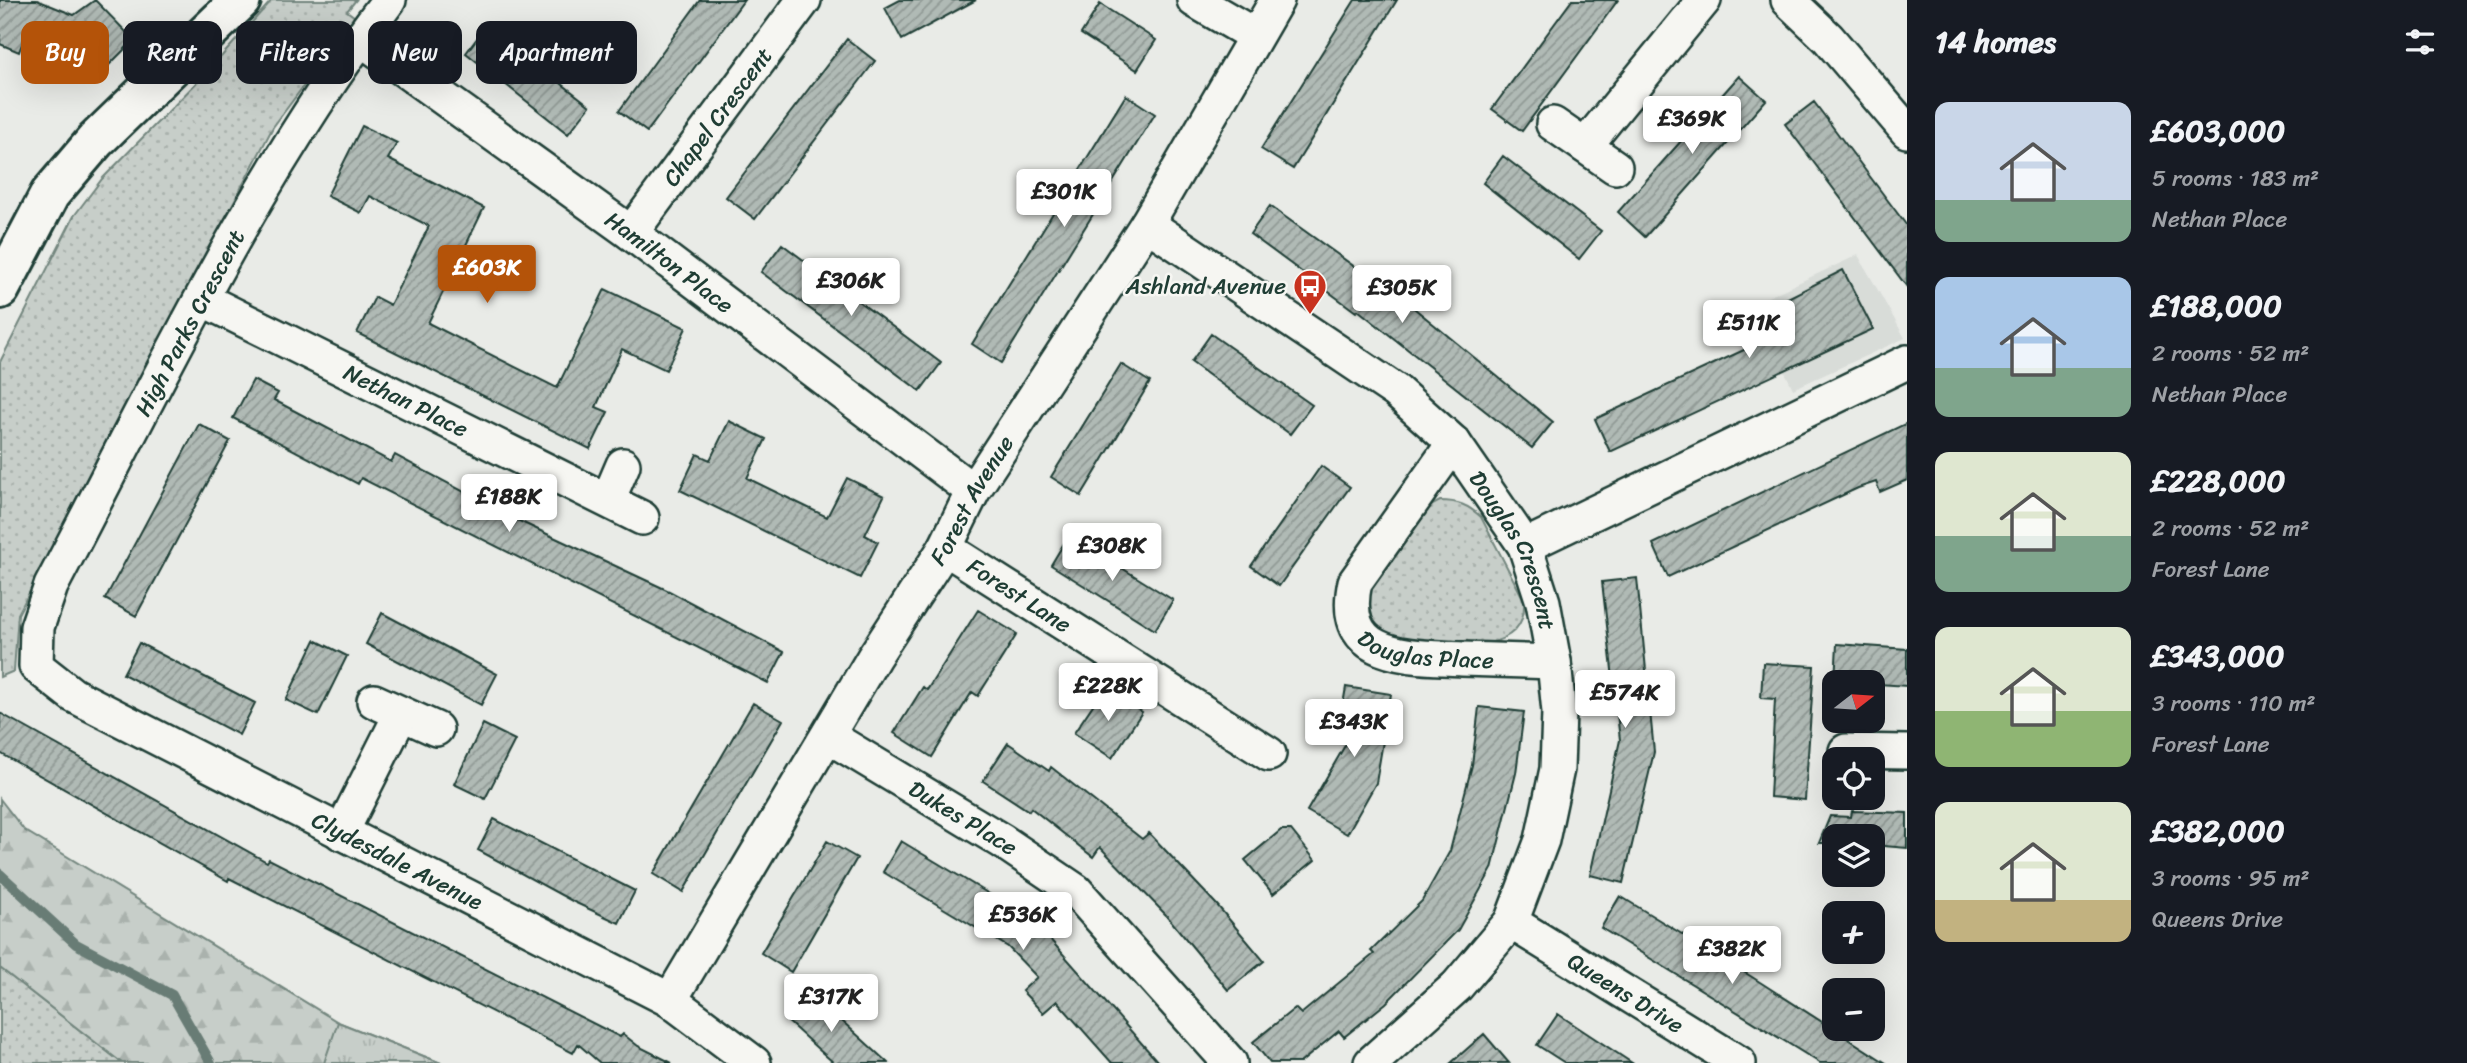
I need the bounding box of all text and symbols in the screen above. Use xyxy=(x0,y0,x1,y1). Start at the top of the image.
text: 14 homes xyxy=(1935,15,2056,69)
chip: Buy xyxy=(21,21,109,84)
chip: Rent xyxy=(123,21,222,84)
chip: Filters xyxy=(236,21,354,84)
chip: New xyxy=(368,21,462,84)
chip: Apartment xyxy=(476,21,637,84)
icon: filters xyxy=(2401,23,2439,61)
street label: Chapel Crescent xyxy=(652,38,783,195)
pin: £369K xyxy=(1643,96,1741,156)
text: £369K xyxy=(1659,98,1725,139)
text: £603,000 xyxy=(2152,104,2285,158)
icon: home xyxy=(1991,130,2075,214)
text: 5 rooms · 183 m² xyxy=(2152,158,2319,199)
pin: £301K xyxy=(1015,170,1113,229)
text: £301K xyxy=(1032,171,1096,212)
text: Nethan Place xyxy=(2152,199,2287,240)
street label: Hamilton Place xyxy=(596,200,743,324)
street label: High Parks Crescent xyxy=(123,222,257,424)
pin: £603K xyxy=(438,246,536,305)
text: £603K xyxy=(454,247,520,288)
pin: £306K xyxy=(802,258,900,318)
text: £306K xyxy=(818,260,884,301)
place label: Ashland Avenue xyxy=(1125,266,1286,307)
pin: £305K xyxy=(1353,266,1451,325)
bus stop icon: Ashland Avenue xyxy=(1291,267,1329,316)
text: £305K xyxy=(1368,267,1436,308)
text: £188,000 xyxy=(2152,279,2282,333)
pin: £511K xyxy=(1700,300,1798,360)
text: £511K xyxy=(1719,302,1779,343)
icon: home xyxy=(1991,305,2075,389)
text: 2 rooms · 52 m² xyxy=(2152,333,2309,374)
street label: Nethan Place xyxy=(336,352,476,449)
text: Nethan Place xyxy=(2152,374,2287,415)
street label: Forest Avenue xyxy=(918,426,1025,574)
text: £228,000 xyxy=(2152,454,2286,508)
street label: Douglas Crescent xyxy=(1458,462,1568,633)
pin: £188K xyxy=(460,475,558,534)
text: £188K xyxy=(477,476,541,517)
icon: home xyxy=(1991,480,2075,564)
text: 2 rooms · 52 m² xyxy=(2152,508,2309,549)
pin: £308K xyxy=(1063,524,1161,583)
text: £308K xyxy=(1078,525,1146,566)
street label: Forest Lane xyxy=(959,546,1080,644)
text: Forest Lane xyxy=(2152,549,2270,590)
street label: Douglas Place xyxy=(1347,619,1495,681)
text: £343,000 xyxy=(2152,629,2285,683)
icon: home xyxy=(1991,655,2075,739)
pin: £228K xyxy=(1059,664,1157,723)
text: £228K xyxy=(1075,665,1141,706)
pin: £574K xyxy=(1576,670,1674,730)
north arrow xyxy=(1822,670,1885,733)
map controls xyxy=(1822,670,1885,1041)
text: £574K xyxy=(1591,672,1659,713)
text: 3 rooms · 110 m² xyxy=(2152,683,2316,724)
pin: £343K xyxy=(1305,700,1403,759)
text: £343K xyxy=(1321,701,1387,742)
text: Forest Lane xyxy=(2152,724,2270,765)
button: locate xyxy=(1822,747,1885,810)
street label: Dukes Place xyxy=(901,769,1027,867)
street label: Clydesdale Avenue xyxy=(304,800,490,922)
text: £382,000 xyxy=(2152,804,2285,858)
button: layers xyxy=(1822,824,1885,887)
icon: home xyxy=(1991,830,2075,914)
text: 3 rooms · 95 m² xyxy=(2152,858,2309,899)
pin: £536K xyxy=(974,892,1072,952)
text: £536K xyxy=(990,894,1056,935)
text: Queens Drive xyxy=(2152,899,2283,940)
button: + xyxy=(1822,901,1885,964)
pin: £382K xyxy=(1683,926,1781,986)
text: £382K xyxy=(1699,928,1765,969)
street label: Queens Drive xyxy=(1559,941,1693,1045)
pin: £317K xyxy=(782,974,880,1034)
text: £317K xyxy=(800,976,862,1017)
button: − xyxy=(1822,978,1885,1041)

